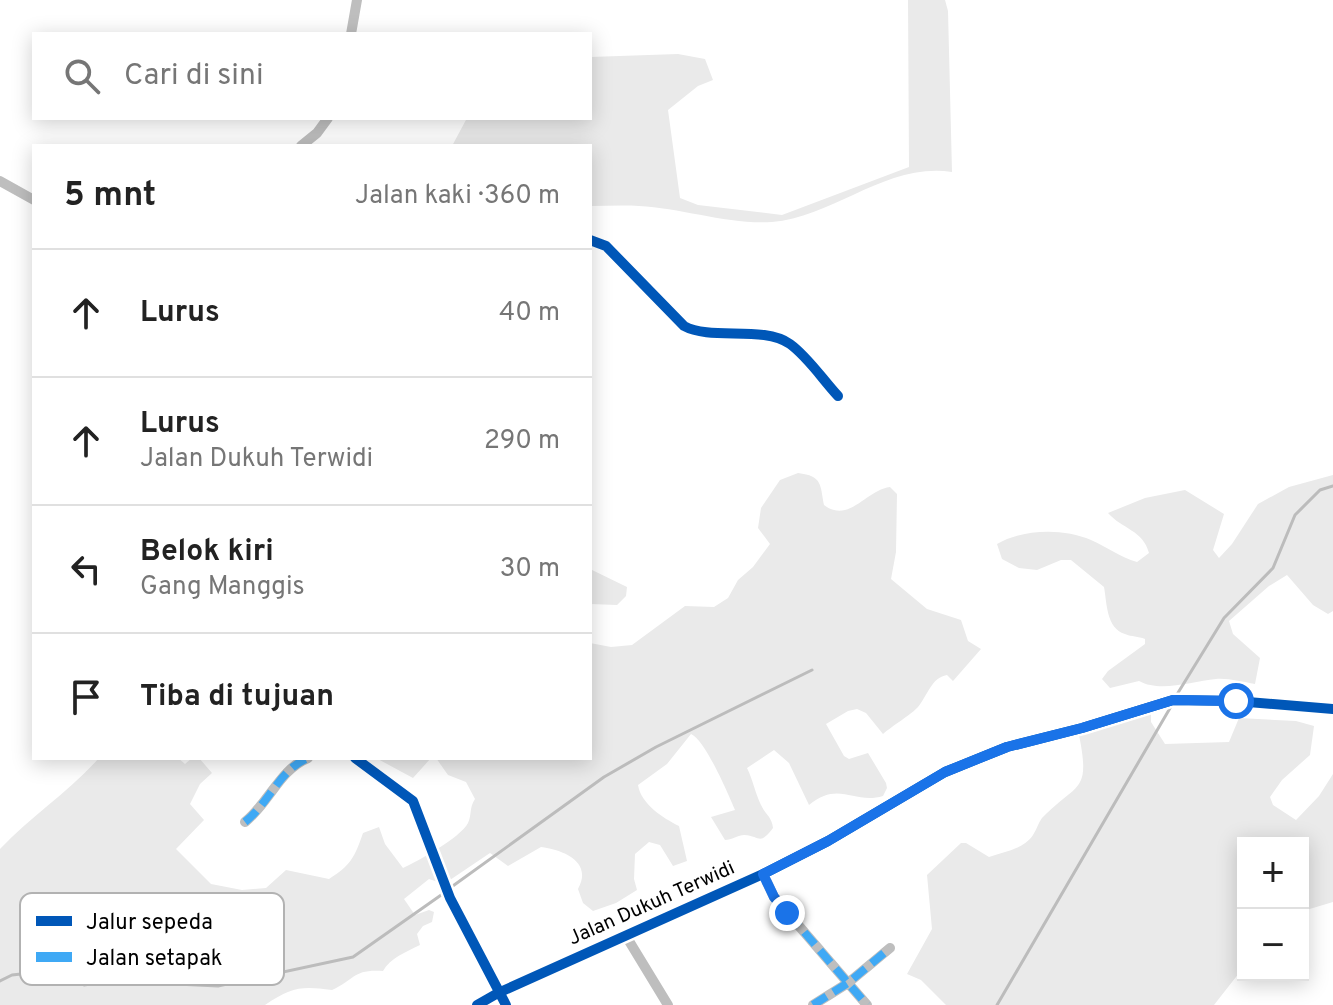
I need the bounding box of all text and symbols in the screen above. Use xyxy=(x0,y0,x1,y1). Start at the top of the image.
search box xyxy=(32,32,592,120)
icon: search xyxy=(60,54,104,98)
text: Cari di sini xyxy=(124,58,264,95)
text: 5 mnt xyxy=(64,175,156,218)
text: Jalan kaki · 360 m xyxy=(355,180,560,213)
icon: ahead xyxy=(64,291,108,335)
text: Lurus xyxy=(140,295,220,332)
text: 40 m xyxy=(499,297,560,330)
text: Lurus xyxy=(140,406,220,443)
icon: ahead xyxy=(64,419,108,463)
text: 290 m xyxy=(484,425,560,458)
text: Jalan Dukuh Terwidi xyxy=(140,443,373,476)
text: Belok kiri xyxy=(140,534,274,571)
icon: left xyxy=(64,547,108,591)
text: 30 m xyxy=(500,553,560,586)
text: Gang Manggis xyxy=(140,571,305,604)
icon: arrive xyxy=(64,675,108,719)
text: Tiba di tujuan xyxy=(140,679,334,716)
route start xyxy=(1218,683,1254,719)
map controls xyxy=(1237,837,1309,981)
button: + xyxy=(1237,837,1309,909)
street label: Jalan Dukuh Terwidi xyxy=(565,856,739,952)
legend xyxy=(20,893,284,985)
route end xyxy=(769,895,805,931)
button: − xyxy=(1237,909,1309,981)
text: Jalur sepeda xyxy=(86,910,213,937)
text: Jalan setapak xyxy=(86,946,222,973)

